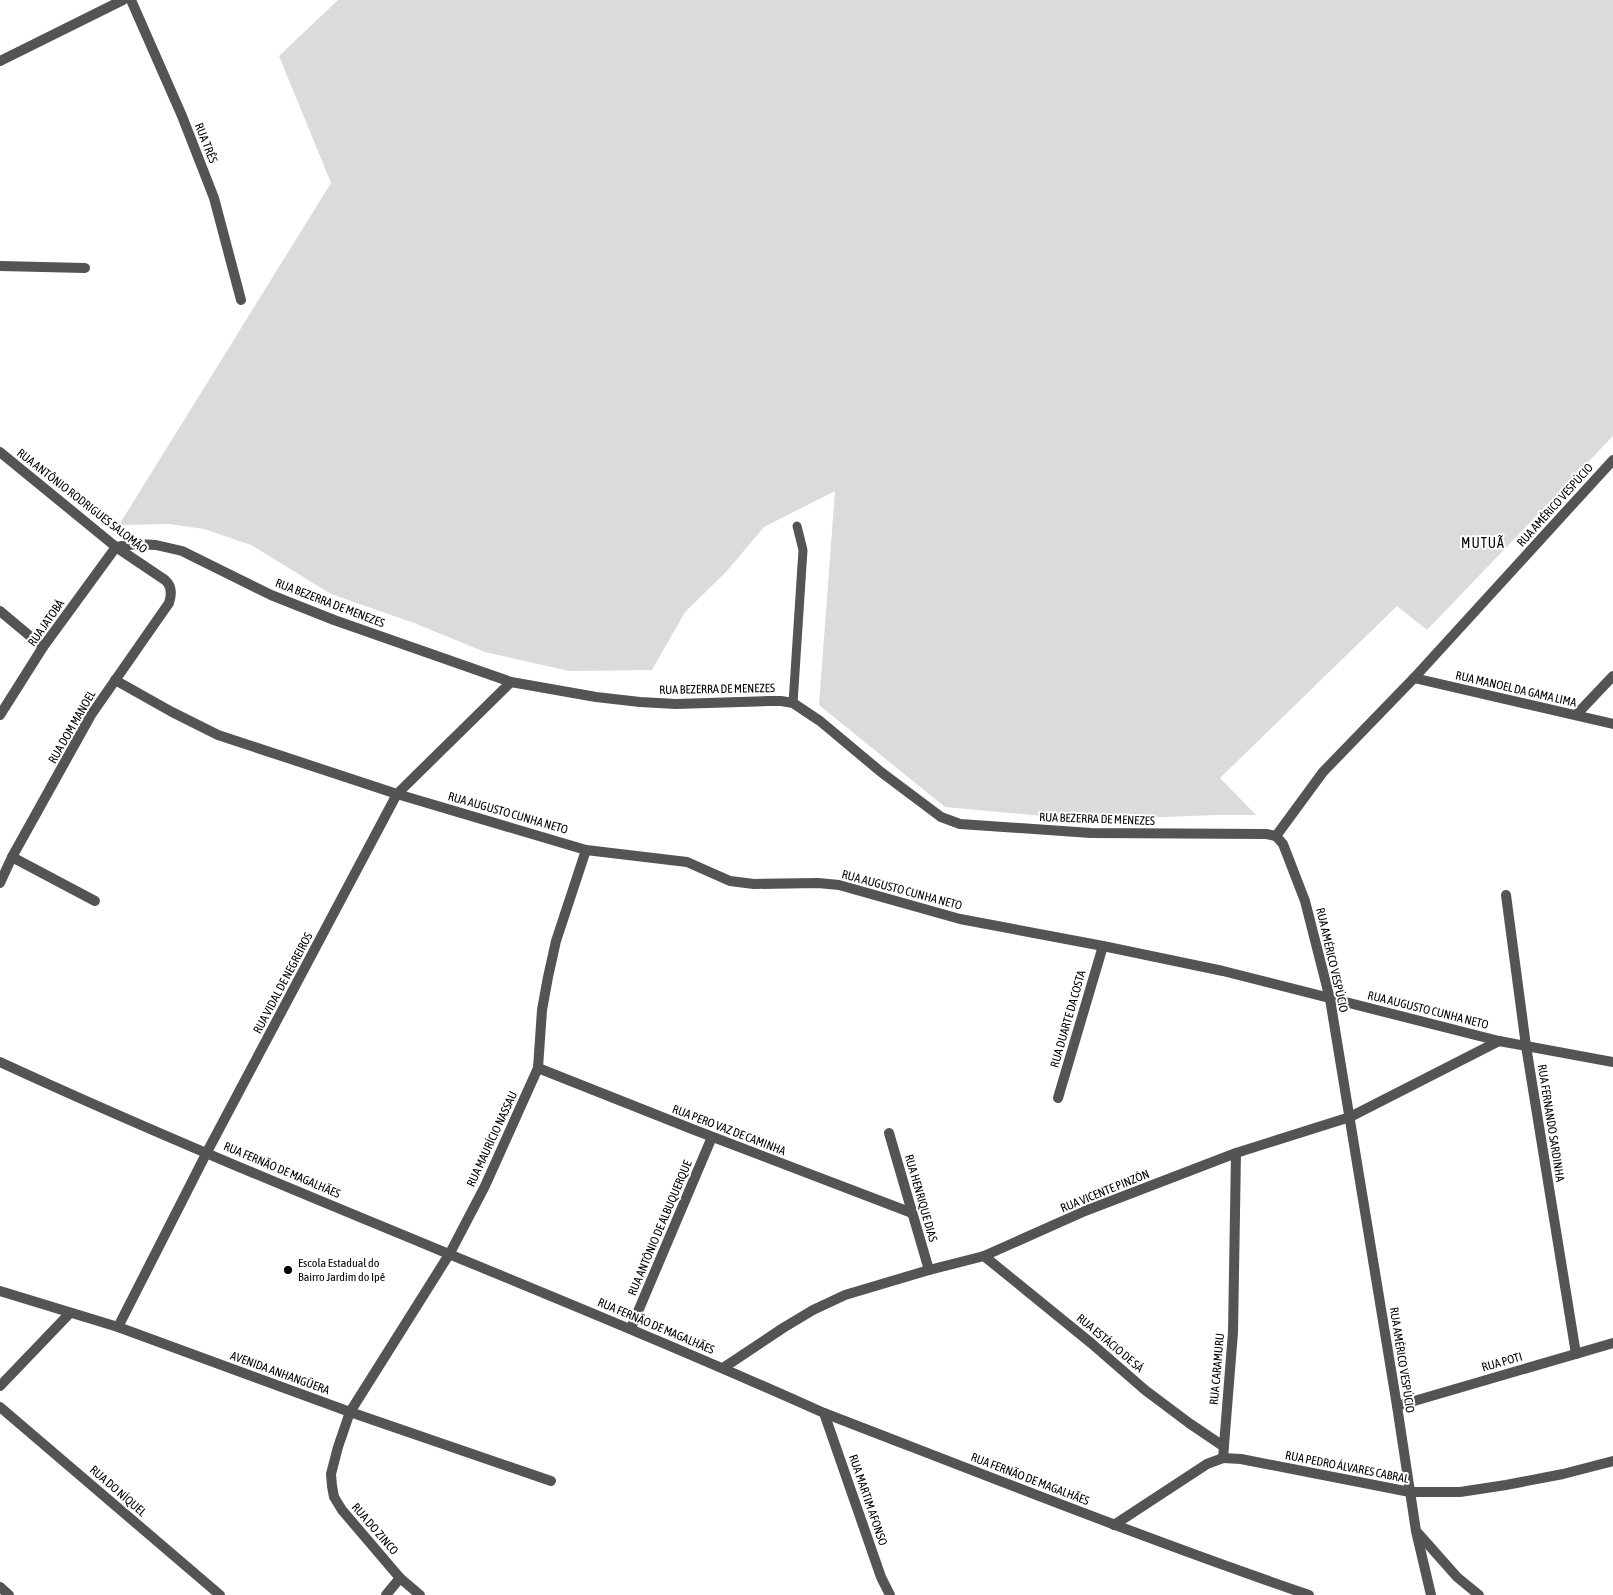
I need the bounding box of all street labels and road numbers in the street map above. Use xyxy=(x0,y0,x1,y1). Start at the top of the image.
street label: RUA TRÊS xyxy=(192,121,220,165)
street label: RUA ANTÔNIO RODRIGUES SALOMÃO xyxy=(14,446,150,556)
street label: RUA AMÉRICO VESPÚCIO xyxy=(1514,461,1596,549)
street label: RUA BEZERRA DE MENEZES xyxy=(273,576,387,630)
street label: RUA JATOBÁ xyxy=(25,597,67,649)
street label: RUA MANOEL DA GAMA LIMA xyxy=(1454,668,1578,710)
street label: RUA BEZERRA DE MENEZES xyxy=(659,681,775,697)
street label: RUA DOM MANOEL xyxy=(45,688,99,766)
street label: RUA AUGUSTO CUNHA NETO xyxy=(446,789,570,837)
street label: RUA BEZERRA DE MENEZES xyxy=(1039,810,1155,828)
street label: RUA AUGUSTO CUNHA NETO xyxy=(840,867,964,913)
street label: RUA AMÉRICO VESPÚCIO xyxy=(1313,906,1351,1014)
street label: RUA VIDAL DE NEGREIROS xyxy=(250,930,316,1036)
street label: RUA DUARTE DA COSTA xyxy=(1047,969,1089,1069)
street label: RUA AUGUSTO CUNHA NETO xyxy=(1366,988,1490,1032)
street label: RUA FERNANDO SARDINHA xyxy=(1535,1063,1567,1183)
street label: RUA MAURÍCIO NASSAU xyxy=(464,1089,520,1189)
street label: RUA PERO VAZ DE CAMINHA xyxy=(670,1102,788,1158)
street label: RUA FERNÃO DE MAGALHÃES xyxy=(222,1139,342,1201)
street label: RUA HENRIQUE DIAS xyxy=(902,1153,940,1243)
street label: RUA ANTÔNIO DE ALBUQUERQUE xyxy=(625,1158,695,1298)
street label: RUA VICENTE PINZÓN xyxy=(1058,1167,1152,1215)
street label: RUA FERNÃO DE MAGALHÃES xyxy=(596,1295,716,1357)
street label: RUA AMÉRICO VESPÚCIO xyxy=(1387,1306,1417,1414)
street label: RUA ESTÁCIO DE SÁ xyxy=(1074,1311,1146,1375)
street label: RUA CARAMURU xyxy=(1207,1333,1227,1405)
street label: AVENIDA ANHANGÜERA xyxy=(229,1349,332,1397)
street label: RUA POTI xyxy=(1480,1350,1524,1374)
street label: RUA PEDRO ÁLVARES CABRAL xyxy=(1284,1448,1410,1486)
street label: RUA FERNÃO DE MAGALHÃES xyxy=(969,1450,1091,1508)
street label: RUA MARTIM AFONSO xyxy=(846,1453,890,1547)
street label: RUA DO NÍQUEL xyxy=(87,1463,149,1519)
street label: RUA DO ZINCO xyxy=(349,1500,401,1558)

